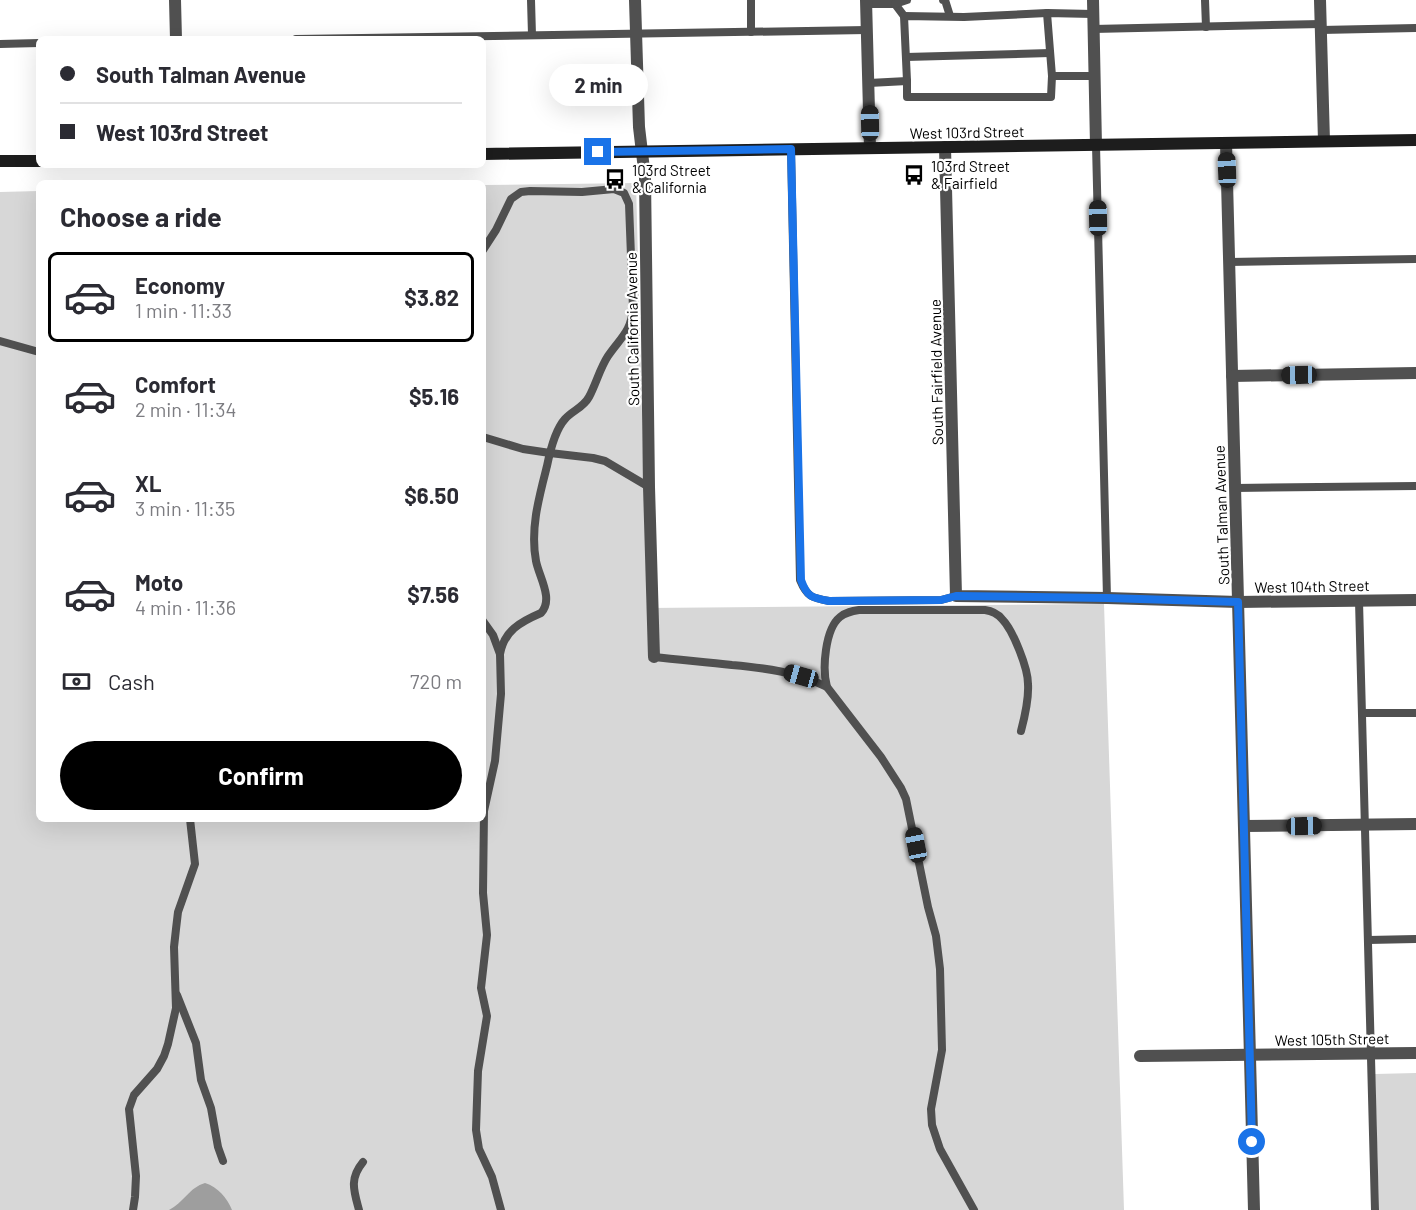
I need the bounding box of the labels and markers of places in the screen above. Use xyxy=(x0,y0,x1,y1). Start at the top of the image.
place label: 103rd Street & Fairfield xyxy=(931,157,1010,192)
place label: 103rd Street & California xyxy=(632,161,711,196)
bus stop icon: 103rd Street & Fairfield xyxy=(902,163,926,187)
bus stop icon: 103rd Street & California xyxy=(603,167,627,191)

